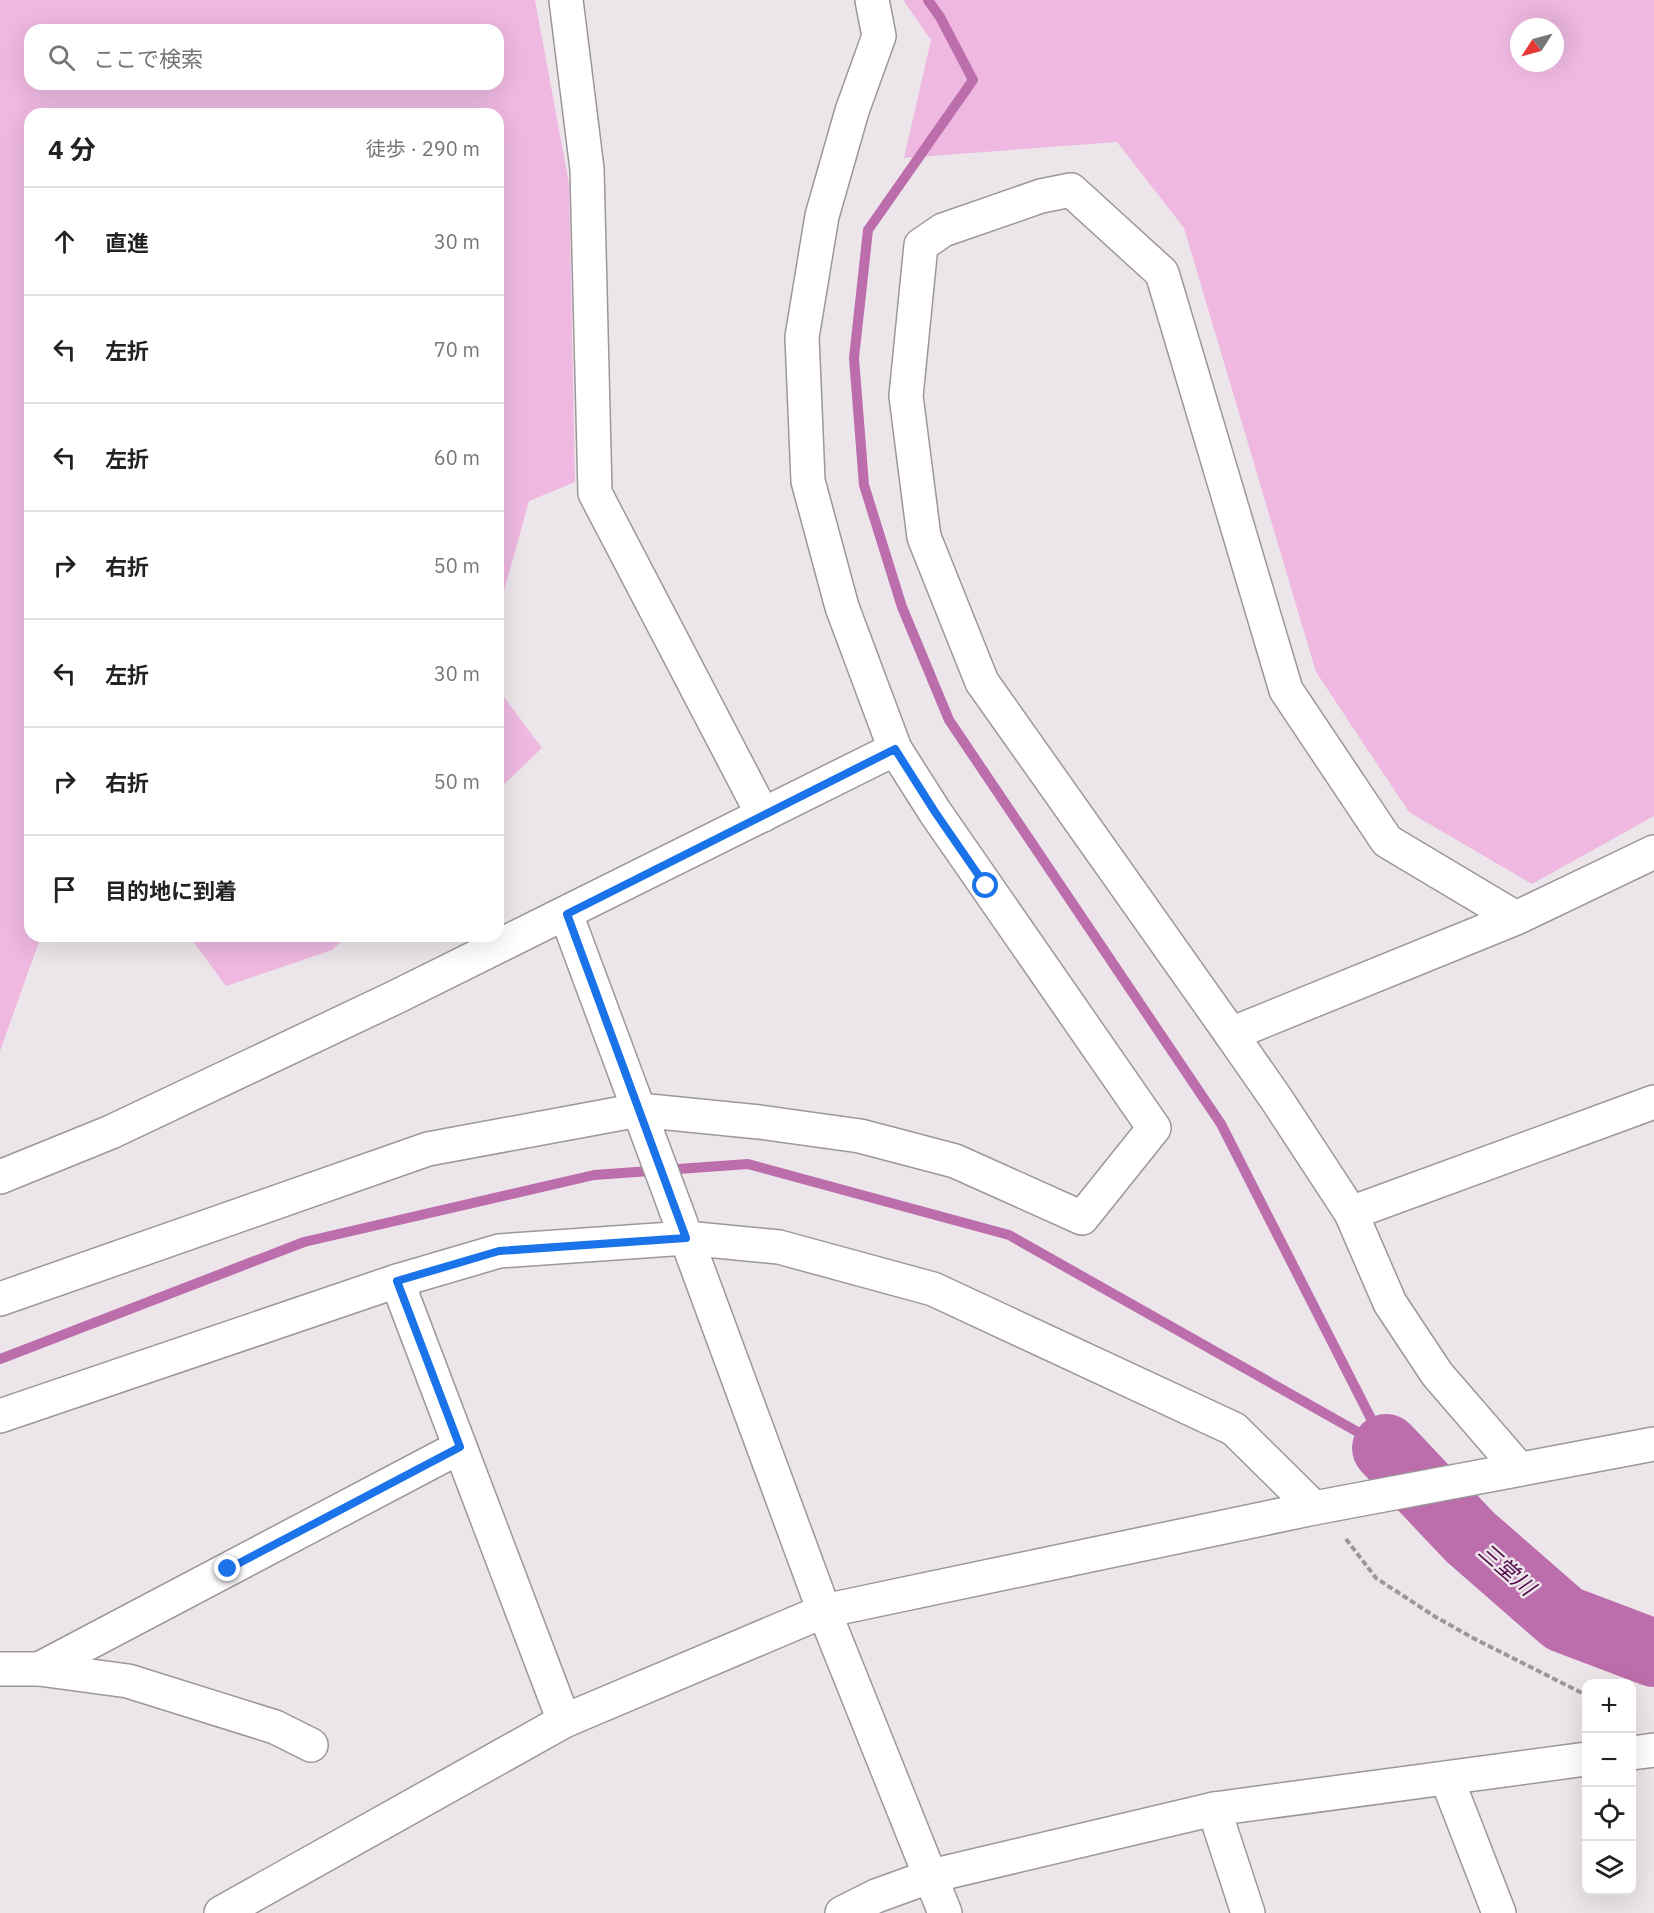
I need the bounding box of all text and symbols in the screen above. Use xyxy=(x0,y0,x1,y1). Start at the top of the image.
north arrow xyxy=(1510,18,1564,72)
search box xyxy=(24,24,504,90)
icon: search xyxy=(45,41,78,74)
text: ここで検索 xyxy=(93,44,203,73)
text: 4 分 xyxy=(48,132,96,166)
text: 徒歩 · 290 m xyxy=(366,135,480,162)
icon: ahead xyxy=(48,225,81,258)
text: 直進 xyxy=(105,228,149,257)
text: 30 m xyxy=(434,228,480,255)
icon: left xyxy=(48,333,81,366)
text: 左折 xyxy=(105,336,149,365)
text: 70 m xyxy=(434,336,480,363)
icon: left xyxy=(48,441,81,474)
text: 左折 xyxy=(105,444,149,473)
text: 60 m xyxy=(434,444,480,471)
icon: right xyxy=(48,549,81,582)
text: 右折 xyxy=(105,552,149,581)
text: 50 m xyxy=(434,552,480,579)
icon: left xyxy=(48,657,81,690)
text: 左折 xyxy=(105,660,149,689)
text: 30 m xyxy=(434,660,480,687)
icon: right xyxy=(48,765,81,798)
text: 右折 xyxy=(105,768,149,797)
text: 50 m xyxy=(434,768,480,795)
route start xyxy=(972,872,998,898)
icon: arrive xyxy=(48,873,81,906)
text: 目的地に到着 xyxy=(105,876,237,905)
water label: 三堂川 xyxy=(1473,1536,1543,1603)
route end xyxy=(214,1555,240,1581)
map controls xyxy=(1582,1679,1636,1895)
button: + xyxy=(1582,1679,1636,1733)
button: − xyxy=(1582,1733,1636,1787)
button: locate xyxy=(1582,1787,1636,1841)
button: layers xyxy=(1582,1841,1636,1895)

